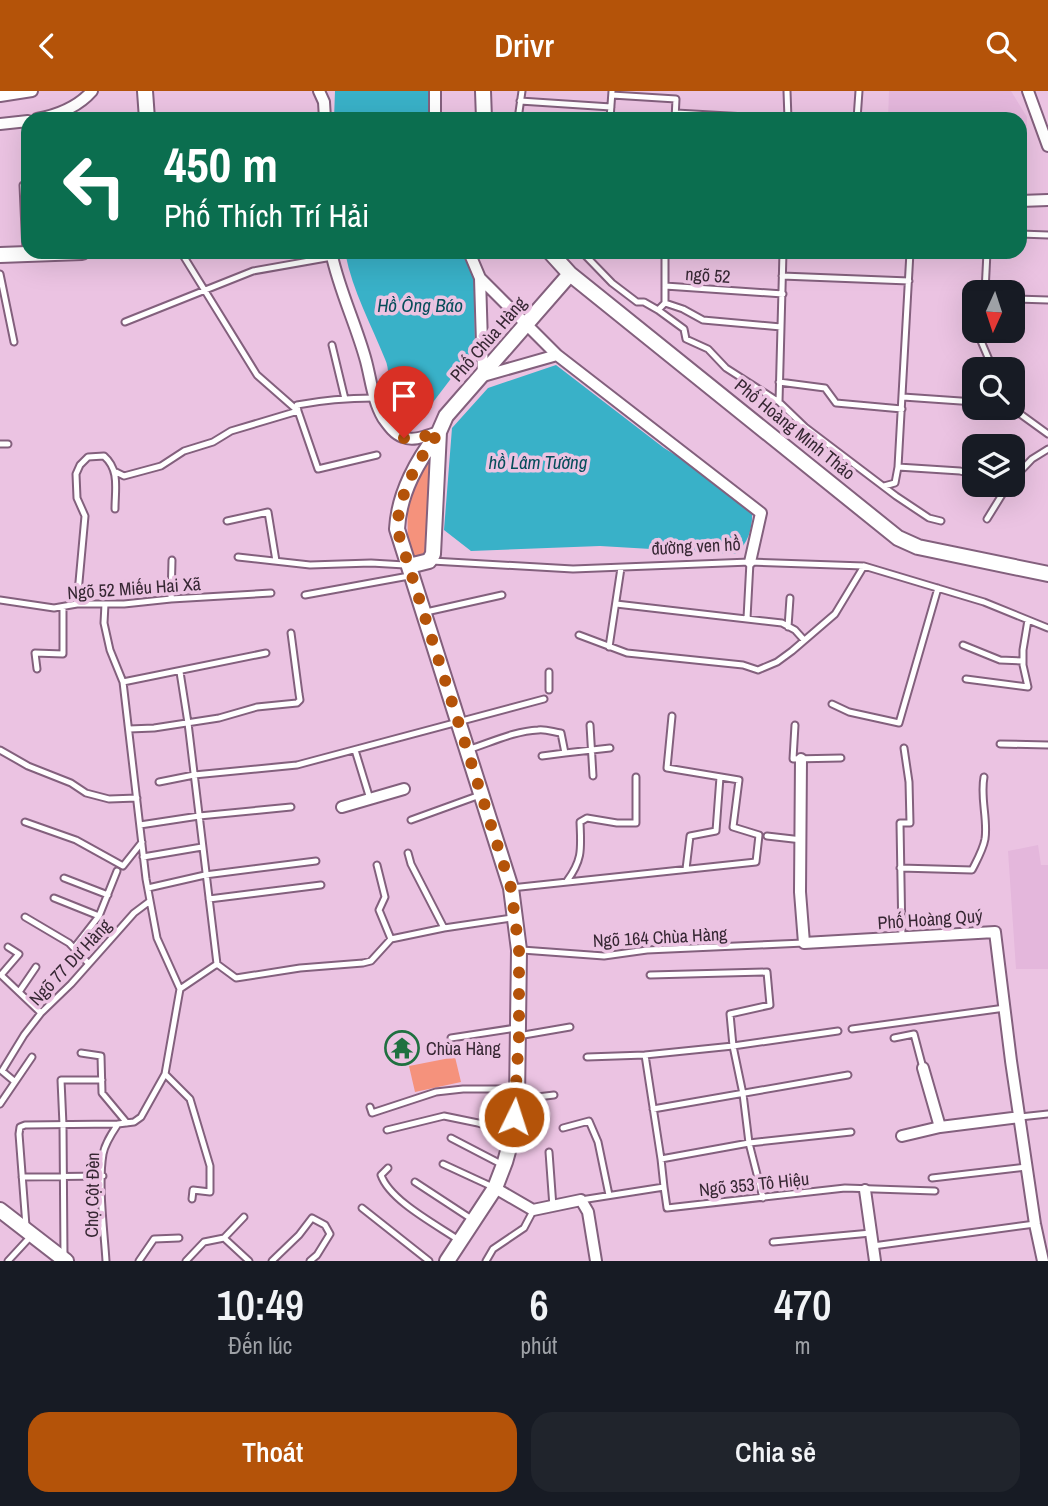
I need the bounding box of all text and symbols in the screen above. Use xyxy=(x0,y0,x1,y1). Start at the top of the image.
text: Drivr xyxy=(494,24,554,67)
icon: back xyxy=(28,27,66,65)
icon: search xyxy=(982,27,1020,65)
text: 450 m xyxy=(164,131,278,197)
icon: left xyxy=(49,140,140,231)
text: Phố Thích Trí Hải xyxy=(164,194,369,237)
street label: ngõ 52 xyxy=(685,261,731,289)
north arrow xyxy=(962,280,1026,343)
map controls xyxy=(962,280,1025,497)
street label: Phố Chùa Hàng xyxy=(444,291,532,387)
water label: Hồ Ông Báo xyxy=(377,292,463,318)
button: search xyxy=(962,357,1025,420)
pin xyxy=(374,366,434,438)
street label: Phố Hoàng Minh Thảo xyxy=(730,373,860,485)
icon: arrive xyxy=(385,377,423,415)
button: layers xyxy=(962,434,1025,497)
water label: hồ Lâm Tường xyxy=(489,449,588,475)
street label: đường ven hồ xyxy=(651,531,741,561)
street label: Ngõ 52 Miếu Hai Xã xyxy=(67,571,201,605)
street label: Phố Hoàng Quý xyxy=(877,903,984,935)
street label: Ngõ 77 Dư Hàng xyxy=(23,913,117,1011)
street label: Ngõ 164 Chùa Hàng xyxy=(592,921,729,953)
temple icon: Chùa Hàng xyxy=(383,1029,421,1067)
place label: Chùa Hàng xyxy=(426,1036,501,1061)
position arrow xyxy=(477,1080,551,1154)
street label: Chợ Cột Đèn xyxy=(79,1152,105,1238)
street label: Ngõ 353 Tô Hiệu xyxy=(698,1166,810,1202)
text: 10:49 xyxy=(217,1277,304,1333)
text: 6 xyxy=(529,1277,549,1333)
text: 470 xyxy=(774,1277,831,1333)
text: Đến lúc xyxy=(228,1330,292,1361)
text: phút xyxy=(521,1330,557,1361)
text: m xyxy=(795,1330,811,1361)
button: Thoát xyxy=(28,1412,517,1492)
button: Chia sẻ xyxy=(531,1412,1020,1492)

